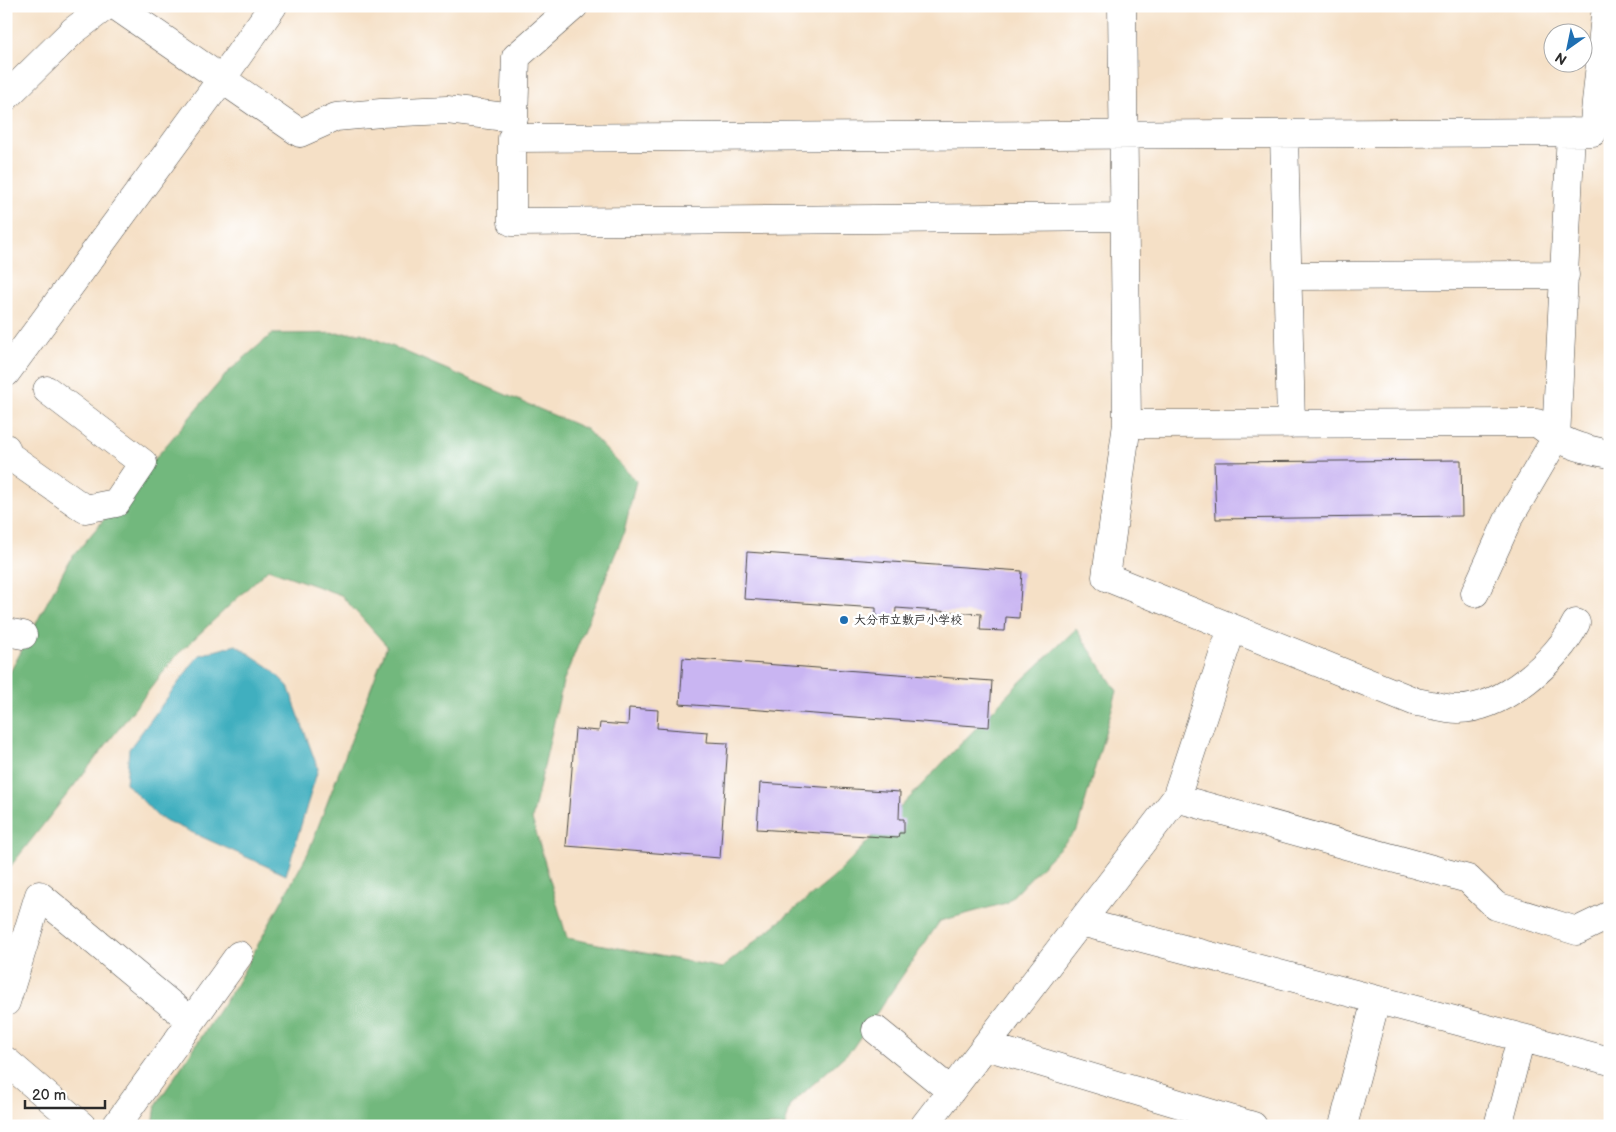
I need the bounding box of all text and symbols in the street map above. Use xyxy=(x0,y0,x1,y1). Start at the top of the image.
north arrow xyxy=(1544,22,1594,72)
text: N xyxy=(1552,48,1570,68)
place label: 大分市立敷戸小学校 xyxy=(854,613,962,628)
marker: 大分市立敷戸小学校 xyxy=(838,614,850,626)
scale bar xyxy=(25,1077,105,1109)
text: 20 m xyxy=(32,1086,66,1105)

